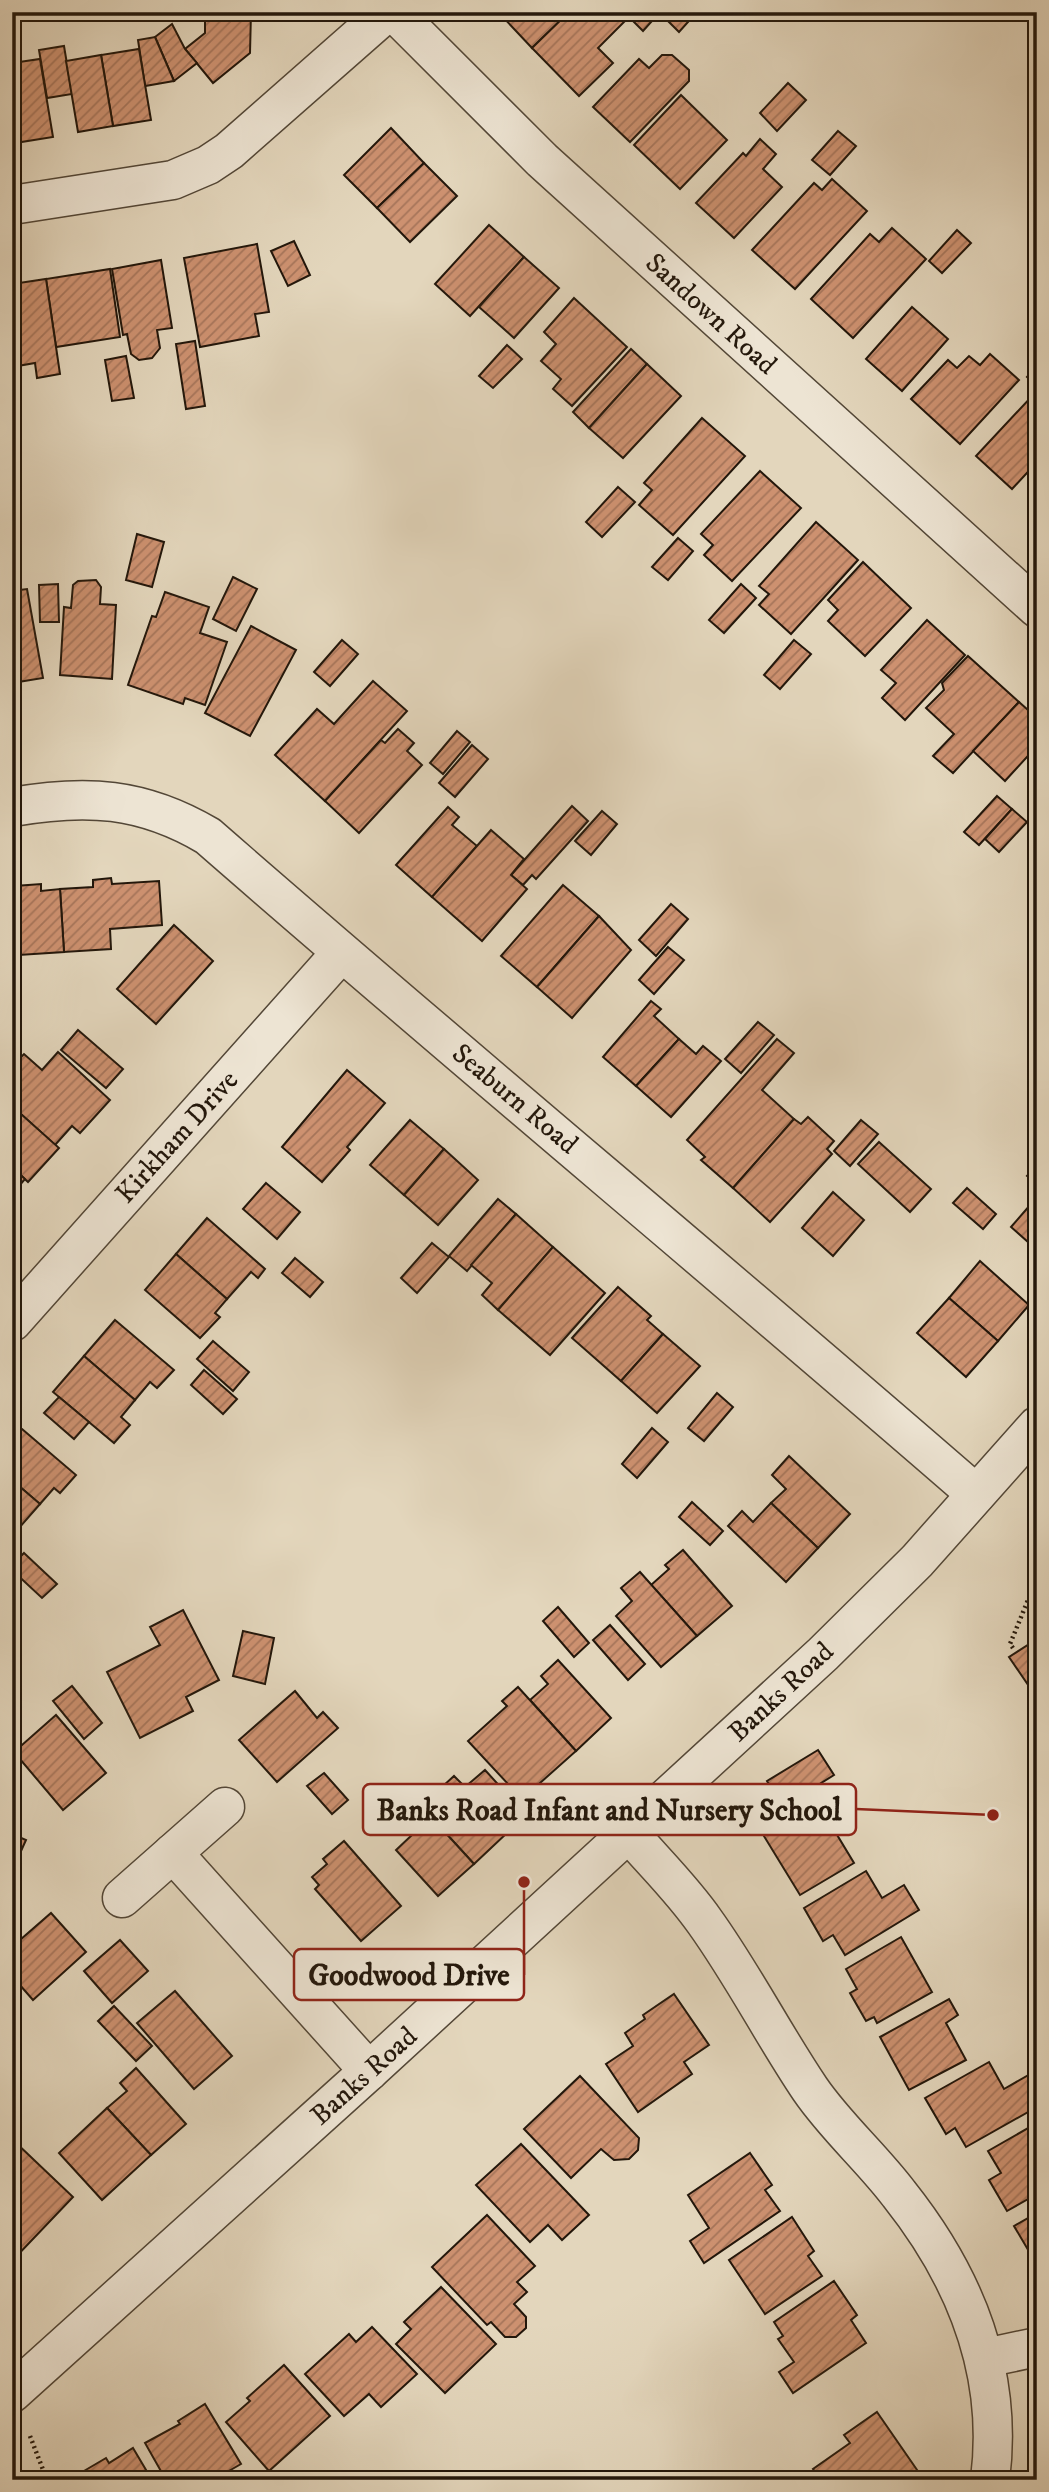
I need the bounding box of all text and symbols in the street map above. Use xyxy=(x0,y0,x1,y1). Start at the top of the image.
street label: Sandown Road xyxy=(638,246,784,382)
street label: Seaburn Road xyxy=(445,1036,585,1162)
street label: Kirkham Drive xyxy=(108,1063,246,1211)
street label: Banks Road xyxy=(721,1634,841,1750)
callout: Banks Road Infant and Nursery School xyxy=(363,1784,856,1835)
text: Banks Road Infant and Nursery School xyxy=(376,1793,843,1830)
callout: Goodwood Drive xyxy=(294,1949,524,2000)
text: Goodwood Drive xyxy=(308,1958,510,1995)
street label: Banks Road xyxy=(303,2019,425,2133)

